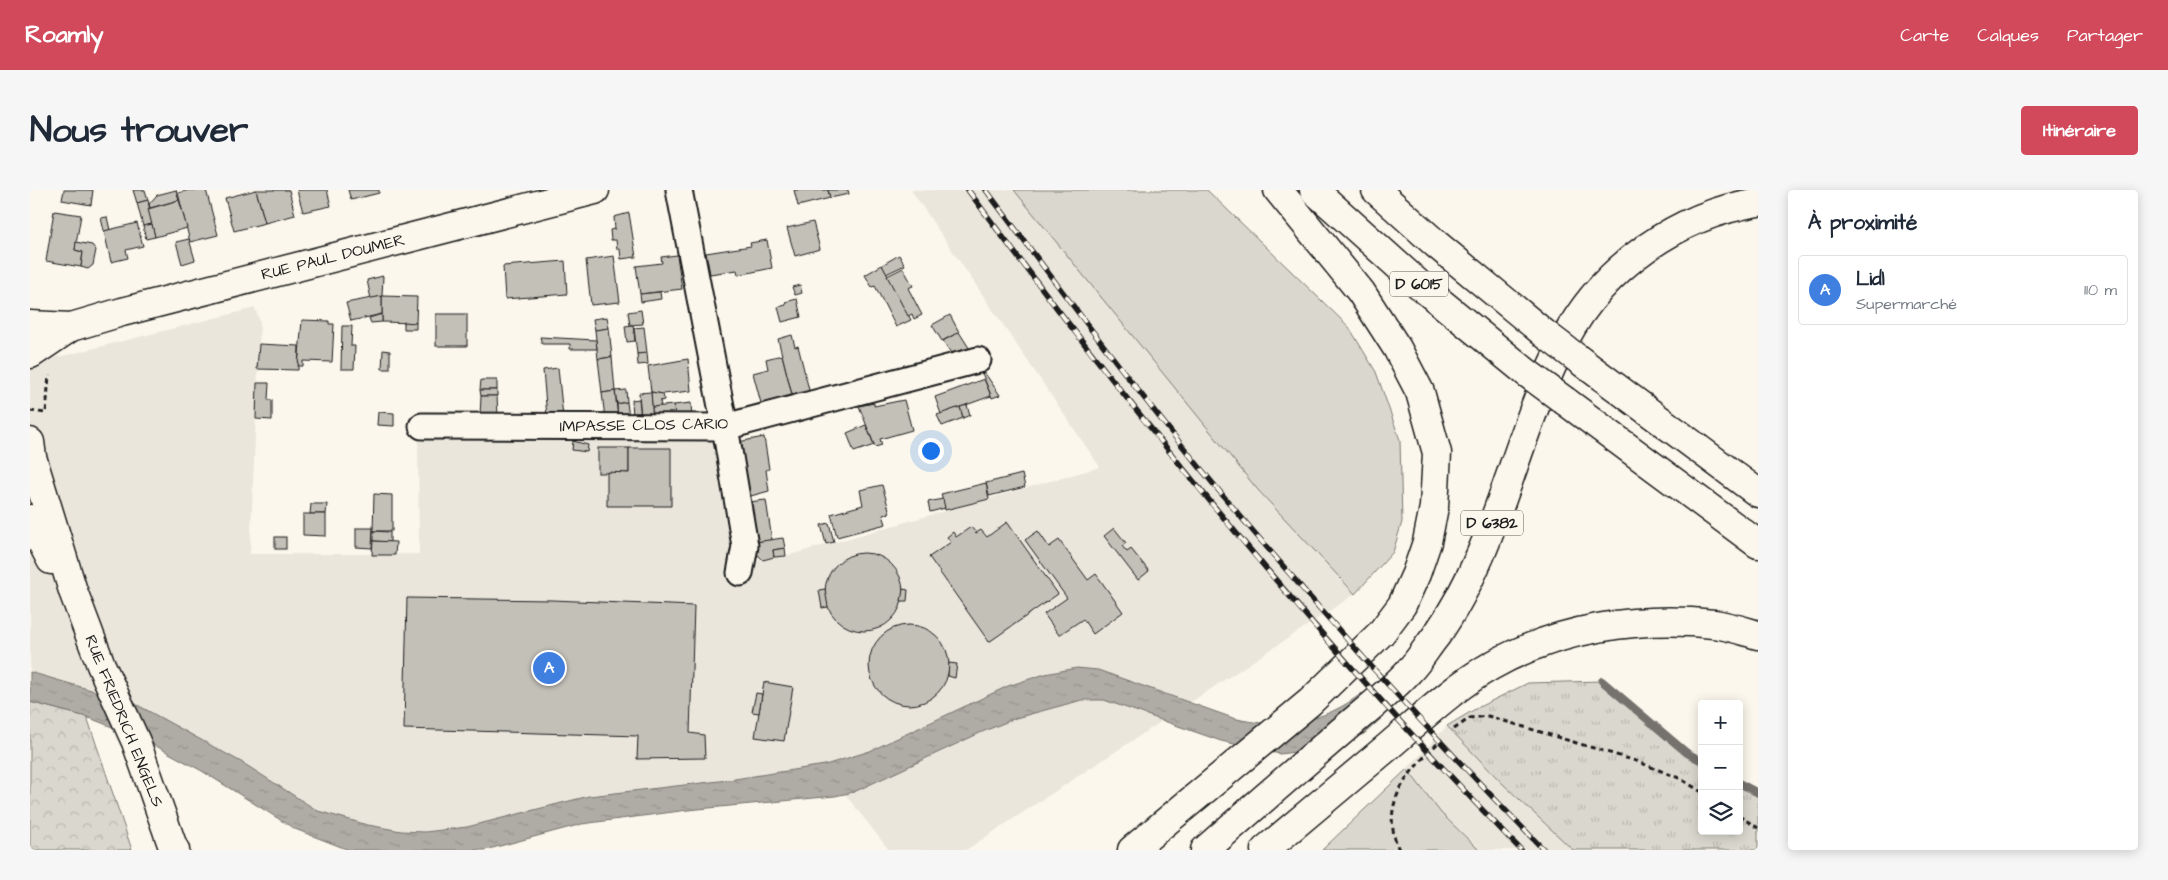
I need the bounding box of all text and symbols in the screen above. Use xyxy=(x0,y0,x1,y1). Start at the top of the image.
text: Roamly xyxy=(25,18,103,52)
text: Carte xyxy=(1900,23,1949,48)
text: Calques xyxy=(1977,23,2039,48)
text: Partager xyxy=(2067,23,2143,48)
text: Nous trouver xyxy=(30,106,248,155)
button: Itinéraire xyxy=(2021,106,2138,155)
text: À proximité xyxy=(1808,208,1917,237)
street label: RUE PAUL DOUMER xyxy=(259,229,407,285)
text: Lidl xyxy=(1856,266,1885,293)
road number: D 6015 xyxy=(1390,272,1448,296)
text: A xyxy=(1820,279,1830,301)
text: 110 m xyxy=(2084,279,2117,301)
text: Supermarché xyxy=(1856,293,1957,315)
street label: IMPASSE CLOS CARIO xyxy=(560,413,729,437)
your location xyxy=(918,438,944,464)
road number: D 6382 xyxy=(1461,510,1523,536)
street label: RUE FRIEDRICH ENGELS xyxy=(79,632,169,810)
pin: A xyxy=(533,649,565,687)
map controls xyxy=(1698,700,1743,835)
button: + xyxy=(1698,700,1743,745)
button: − xyxy=(1698,745,1743,790)
button: layers xyxy=(1698,790,1743,835)

